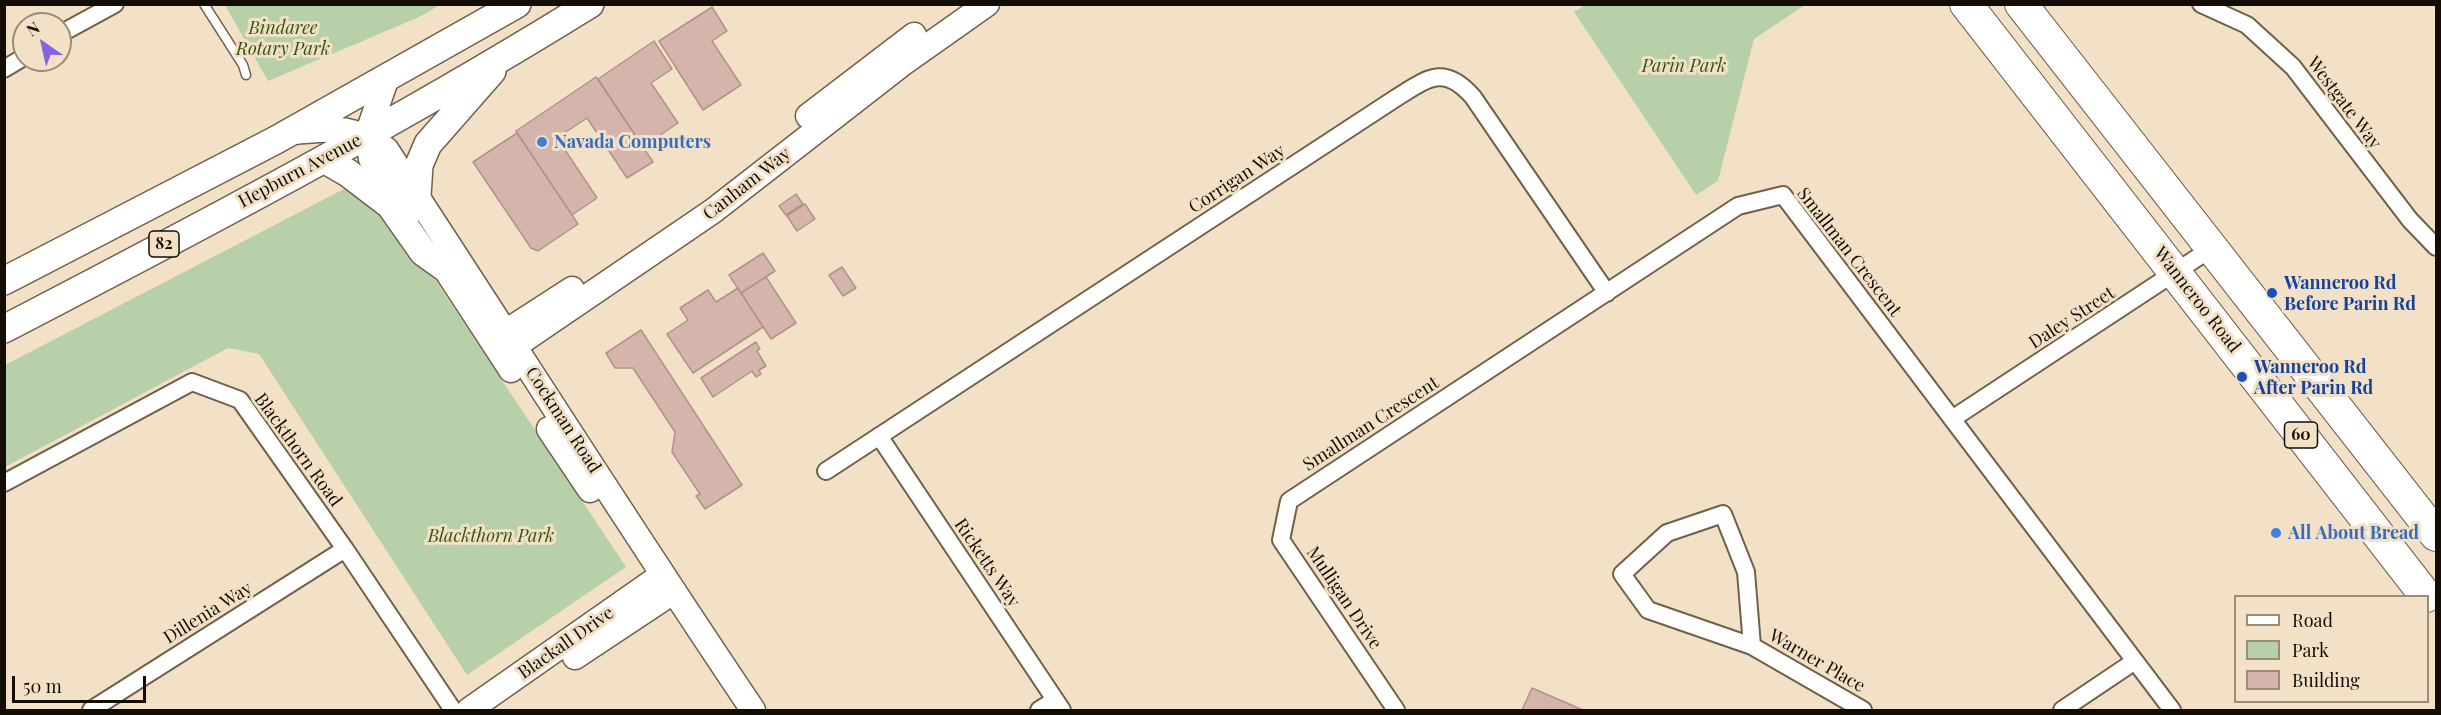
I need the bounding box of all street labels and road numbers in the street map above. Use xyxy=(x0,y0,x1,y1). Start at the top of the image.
street label: Westgate Way xyxy=(2302,53,2386,153)
street label: Hepburn Avenue xyxy=(235,130,365,212)
street label: Corrigan Way xyxy=(1185,140,1289,218)
street label: Canham Way xyxy=(699,143,795,225)
street label: Smallman Crescent xyxy=(1792,183,1906,321)
road number: 82 xyxy=(149,231,179,257)
street label: Wanneroo Road xyxy=(2149,243,2245,357)
street label: Daley Street xyxy=(2025,282,2119,354)
street label: Cockman Road xyxy=(521,363,605,477)
street label: Smallman Crescent xyxy=(1299,372,1443,476)
street label: Blackthorn Road xyxy=(250,389,346,511)
road number: 60 xyxy=(2284,422,2318,448)
street label: Ricketts Way xyxy=(950,515,1024,611)
street label: Mulligan Drive xyxy=(1302,543,1386,653)
street label: Dillenia Way xyxy=(160,577,256,649)
street label: Blackall Drive xyxy=(514,602,618,684)
street label: Warner Place xyxy=(1765,625,1869,697)

